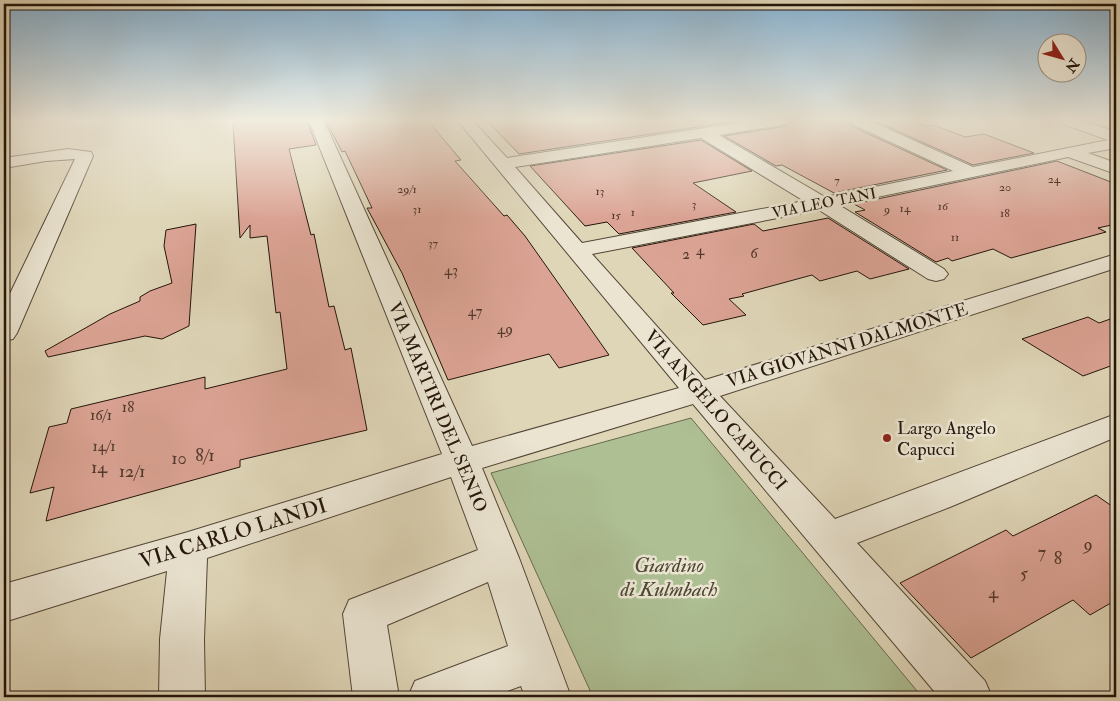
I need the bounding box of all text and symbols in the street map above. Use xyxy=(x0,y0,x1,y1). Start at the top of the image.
north arrow xyxy=(1038,32,1088,82)
text: N xyxy=(1061,55,1083,76)
house number: 24 xyxy=(1048,172,1061,187)
house number: 7 xyxy=(834,173,840,188)
house number: 20 xyxy=(999,180,1011,195)
house number: 29/1 xyxy=(397,182,417,197)
house number: 13 xyxy=(596,184,604,199)
street label: VIA LEO TANI xyxy=(770,184,878,223)
house number: 3 xyxy=(692,197,696,212)
house number: 16 xyxy=(938,199,949,214)
house number: 14 xyxy=(900,201,911,216)
house number: 31 xyxy=(413,202,421,217)
house number: 9 xyxy=(883,202,890,217)
house number: 1 xyxy=(631,205,635,220)
house number: 18 xyxy=(1000,206,1010,221)
house number: 15 xyxy=(611,208,621,223)
house number: 11 xyxy=(951,230,959,245)
house number: 37 xyxy=(428,236,439,251)
house number: 4 xyxy=(696,241,705,260)
house number: 6 xyxy=(750,244,759,263)
house number: 2 xyxy=(682,245,690,264)
house number: 43 xyxy=(444,261,458,280)
street label: VIA GIOVANNI DALMONTE xyxy=(724,298,971,393)
street label: VIA MARTIRI DEL SENIO xyxy=(383,299,492,516)
house number: 47 xyxy=(468,302,482,321)
house number: 49 xyxy=(497,320,513,339)
street label: VIA ANGELO CAPUCCI xyxy=(639,325,792,496)
house number: 18 xyxy=(122,398,134,417)
house number: 16/1 xyxy=(90,406,112,425)
place label: Largo Angelo Capucci xyxy=(897,417,996,461)
marker: Largo Angelo Capucci xyxy=(881,432,893,444)
house number: 14/1 xyxy=(92,437,116,456)
house number: 8/1 xyxy=(195,444,215,467)
house number: 10 xyxy=(171,447,187,470)
house number: 14 xyxy=(91,456,108,479)
house number: 12/1 xyxy=(119,460,145,483)
street label: VIA CARLO LANDI xyxy=(136,492,330,575)
house number: 9 xyxy=(1081,533,1093,556)
house number: 7 xyxy=(1038,541,1046,564)
house number: 8 xyxy=(1054,547,1062,570)
park label: Giardino di Kulmbach xyxy=(619,552,718,603)
house number: 5 xyxy=(1020,562,1028,585)
house number: 4 xyxy=(988,581,999,604)

